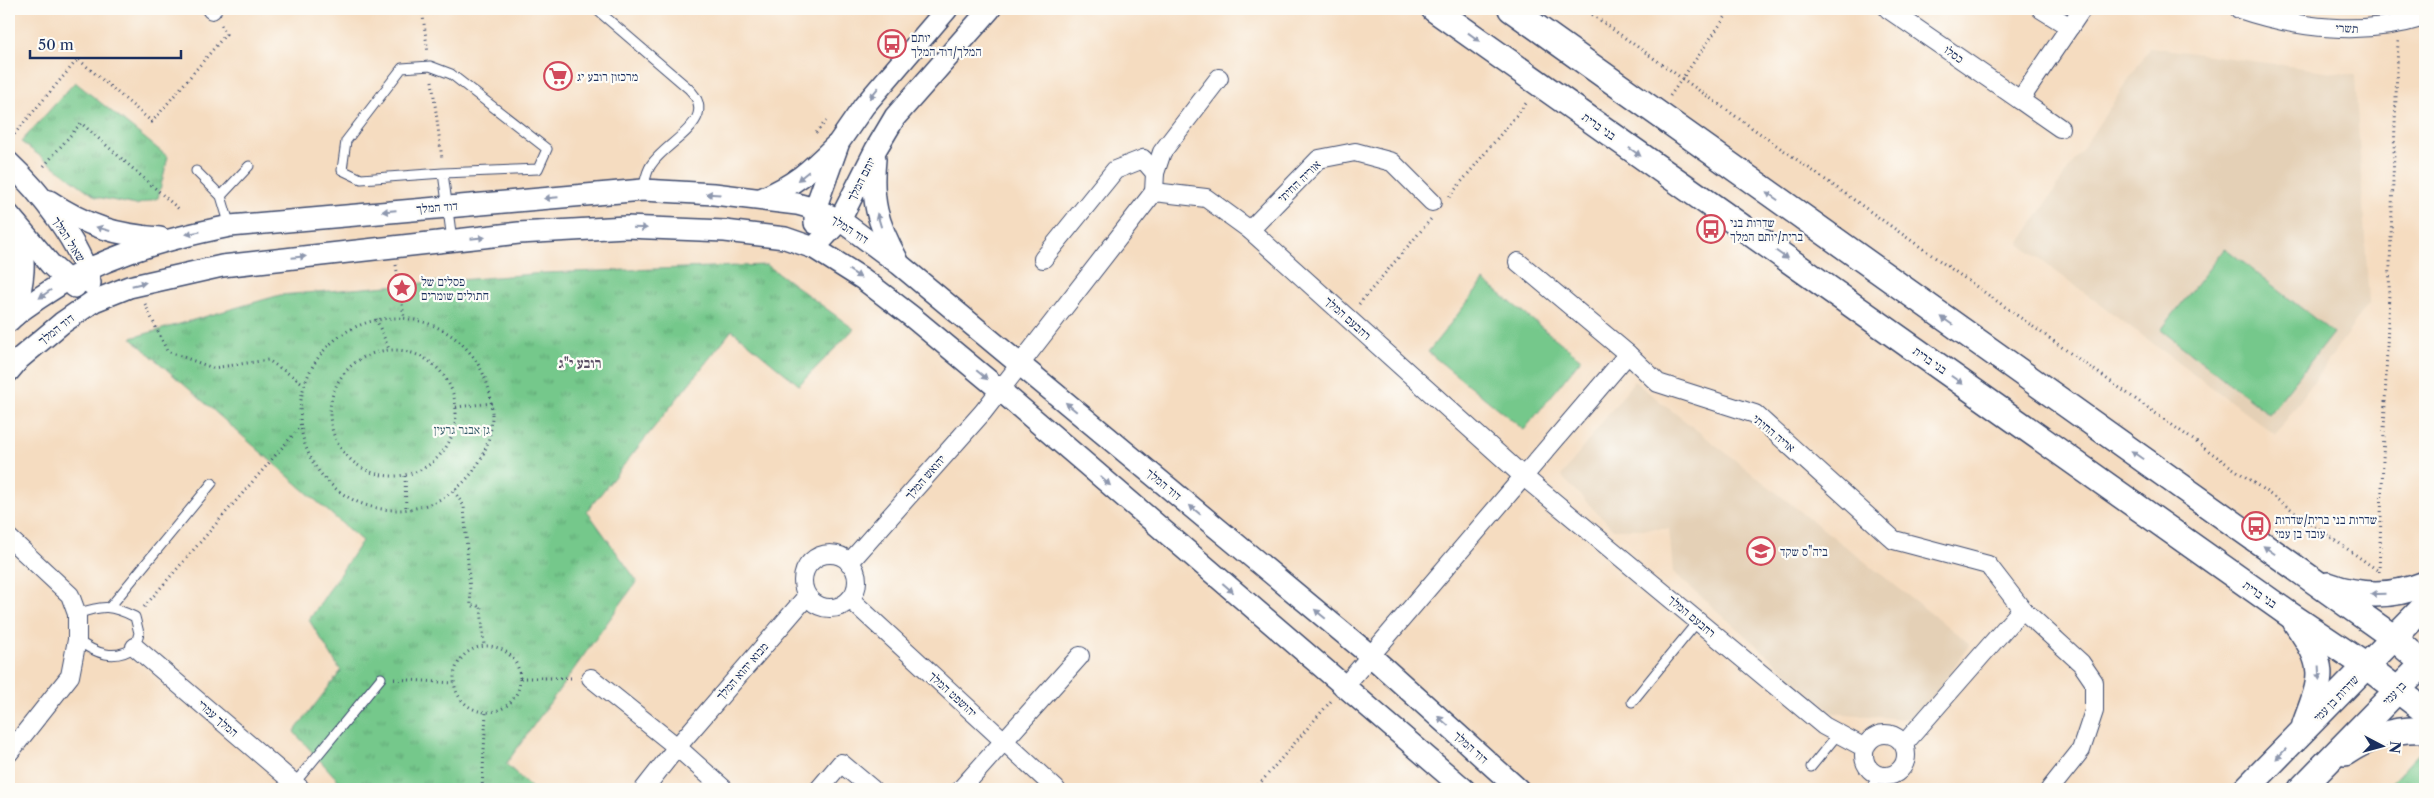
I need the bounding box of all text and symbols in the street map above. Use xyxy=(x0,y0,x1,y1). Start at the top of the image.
street label: תשרי xyxy=(2335,20,2359,36)
scale bar xyxy=(30,28,181,60)
bus stop icon: יותם המלך/דוד המלך xyxy=(877,29,907,59)
place label: יותם המלך/דוד המלך xyxy=(911,30,982,59)
one-way arrow xyxy=(1467,32,1480,42)
text: 50 m xyxy=(38,35,74,54)
street label: כסלו xyxy=(1941,42,1967,66)
supermarket icon: מרכזון רובע יג xyxy=(543,61,573,91)
place label: מרכזון רובע יג xyxy=(577,69,638,84)
one-way arrow xyxy=(868,87,880,99)
street label: בני ברית xyxy=(1579,109,1619,143)
one-way arrow xyxy=(1628,146,1641,156)
street label: יותם המלך xyxy=(844,155,878,203)
street label: אוריה החיתי xyxy=(1274,157,1324,205)
one-way arrow xyxy=(797,170,810,181)
one-way arrow xyxy=(704,190,720,198)
one-way arrow xyxy=(1765,191,1779,201)
one-way arrow xyxy=(542,194,558,202)
street label: דוד המלך xyxy=(416,198,458,216)
one-way arrow xyxy=(380,208,396,216)
street label: דוד המלך xyxy=(828,211,872,247)
one-way arrow xyxy=(875,212,883,227)
street label: שאול המלך xyxy=(49,214,89,264)
bus stop icon: שדרות בני ברית/יותם המלך xyxy=(1696,214,1726,244)
place label: שדרות בני ברית/יותם המלך xyxy=(1730,215,1803,244)
one-way arrow xyxy=(95,224,110,232)
one-way arrow xyxy=(633,224,649,232)
one-way arrow xyxy=(184,230,200,238)
one-way arrow xyxy=(471,234,487,242)
one-way arrow xyxy=(1775,250,1788,260)
one-way arrow xyxy=(292,253,308,261)
one-way arrow xyxy=(849,269,862,279)
place icon: פסלים של חתולים שומרים xyxy=(387,273,417,303)
place label: פסלים של חתולים שומרים xyxy=(421,274,489,303)
one-way arrow xyxy=(132,280,147,288)
one-way arrow xyxy=(38,289,51,299)
street label: רחבעם המלך xyxy=(1321,293,1375,343)
street label: דוד המלך xyxy=(35,310,77,348)
one-way arrow xyxy=(1940,316,1954,326)
street label: בני ברית xyxy=(1910,343,1950,377)
district label: רובע י"ג xyxy=(558,354,602,372)
one-way arrow xyxy=(975,370,988,381)
one-way arrow xyxy=(1950,374,1963,385)
one-way arrow xyxy=(1064,401,1077,412)
street label: אריה החיתי xyxy=(1750,411,1798,455)
park label: גן אבנר גרעין xyxy=(434,422,490,437)
one-way arrow xyxy=(2130,450,2144,460)
street label: יהואש המלך xyxy=(902,452,948,502)
street label: דוד המלך xyxy=(1143,465,1185,503)
one-way arrow xyxy=(1099,476,1112,487)
one-way arrow xyxy=(1189,505,1202,516)
bus stop icon: שדרות בני ברית/שדרות עובד בן עמי xyxy=(2241,511,2271,541)
place label: שדרות בני ברית/שדרות עובד בן עמי xyxy=(2275,512,2377,541)
school or university icon: ביה"ס שקד xyxy=(1746,536,1776,566)
place label: ביה"ס שקד xyxy=(1780,544,1828,559)
one-way arrow xyxy=(2263,544,2276,555)
street label: בני ברית xyxy=(2240,577,2280,611)
one-way arrow xyxy=(1221,582,1234,593)
one-way arrow xyxy=(2370,590,2386,598)
street label: רחבעם המלך xyxy=(1665,592,1719,640)
one-way arrow xyxy=(1314,609,1327,620)
street label: מבוא יהוא המלך xyxy=(713,639,771,703)
one-way arrow xyxy=(2315,665,2323,681)
street label: יהושפט המלך xyxy=(926,668,980,720)
street label: שדרות בן עמי xyxy=(2310,672,2362,724)
street label: בן עמי xyxy=(2379,678,2409,708)
street label: המלך עמרי xyxy=(195,696,241,740)
one-way arrow xyxy=(1437,715,1449,727)
north arrow xyxy=(2356,720,2406,770)
street label: דוד המלך xyxy=(1450,727,1492,767)
text: N xyxy=(2385,740,2405,754)
one-way arrow xyxy=(2275,747,2287,759)

